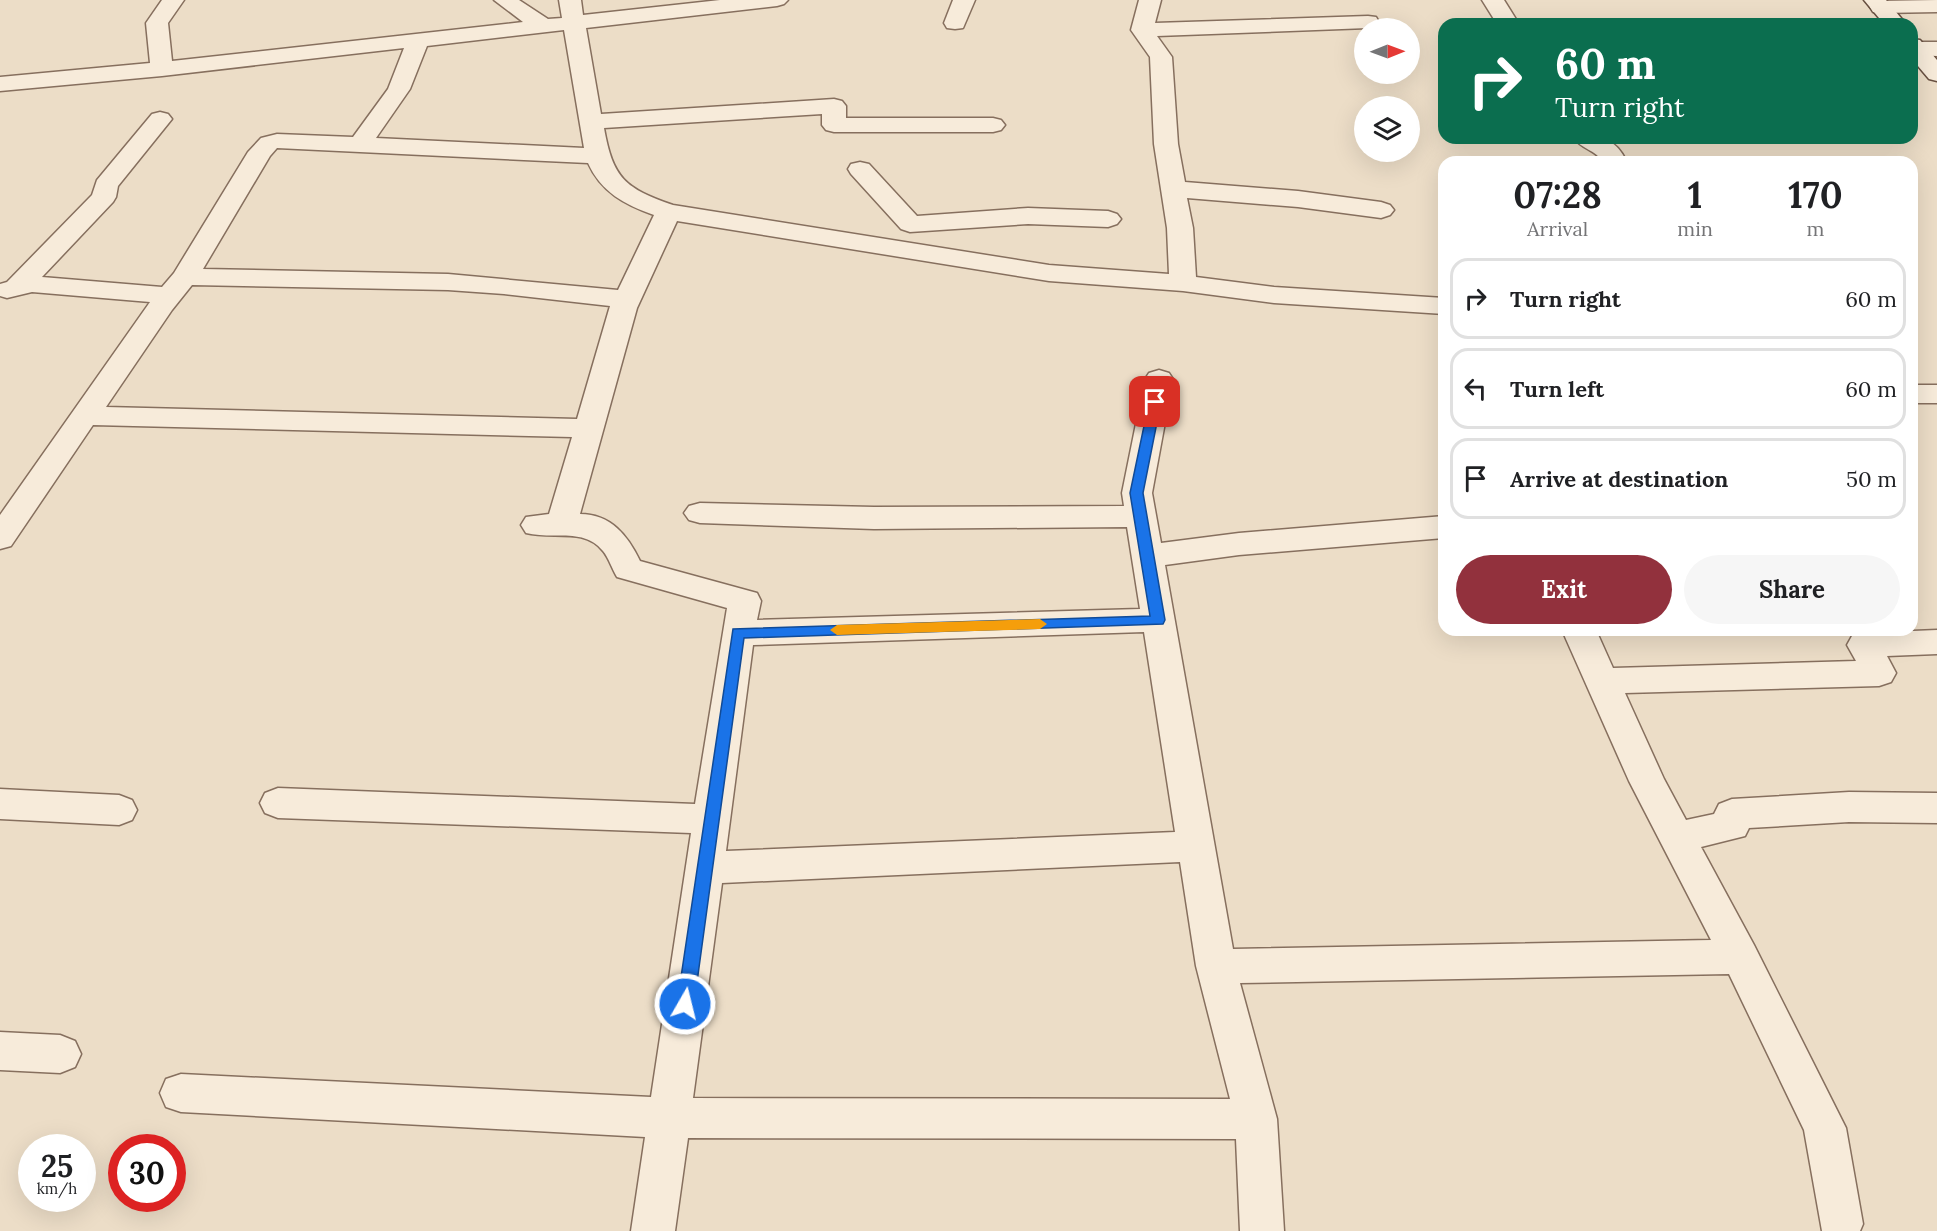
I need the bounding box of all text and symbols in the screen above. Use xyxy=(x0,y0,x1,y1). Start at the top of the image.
north arrow xyxy=(1354,18,1420,84)
map controls xyxy=(1354,18,1420,162)
text: 60 m xyxy=(1555,37,1656,91)
icon: right xyxy=(1456,42,1534,120)
text: Turn right xyxy=(1555,90,1684,124)
button: layers xyxy=(1354,96,1420,162)
text: 07:28 xyxy=(1513,172,1602,218)
text: 1 xyxy=(1688,172,1702,218)
text: 170 xyxy=(1788,172,1843,218)
text: Arrival xyxy=(1527,216,1588,241)
text: min xyxy=(1677,216,1713,241)
text: m xyxy=(1806,216,1824,241)
icon: right xyxy=(1459,282,1492,315)
text: Turn right xyxy=(1510,285,1621,313)
text: 60 m xyxy=(1845,285,1897,313)
icon: left xyxy=(1459,372,1492,405)
text: Turn left xyxy=(1510,375,1604,403)
text: 60 m xyxy=(1845,375,1897,403)
pin xyxy=(1129,376,1180,427)
icon: arrive xyxy=(1138,385,1171,418)
icon: arrive xyxy=(1459,462,1492,495)
text: Arrive at destination xyxy=(1510,465,1728,493)
text: 50 m xyxy=(1846,465,1897,493)
button: Exit xyxy=(1456,555,1672,624)
button: Share xyxy=(1684,555,1900,624)
position arrow xyxy=(653,972,717,1036)
speed limit sign: 30 xyxy=(108,1134,186,1212)
text: 25 xyxy=(41,1147,73,1185)
text: km/h xyxy=(37,1179,77,1198)

